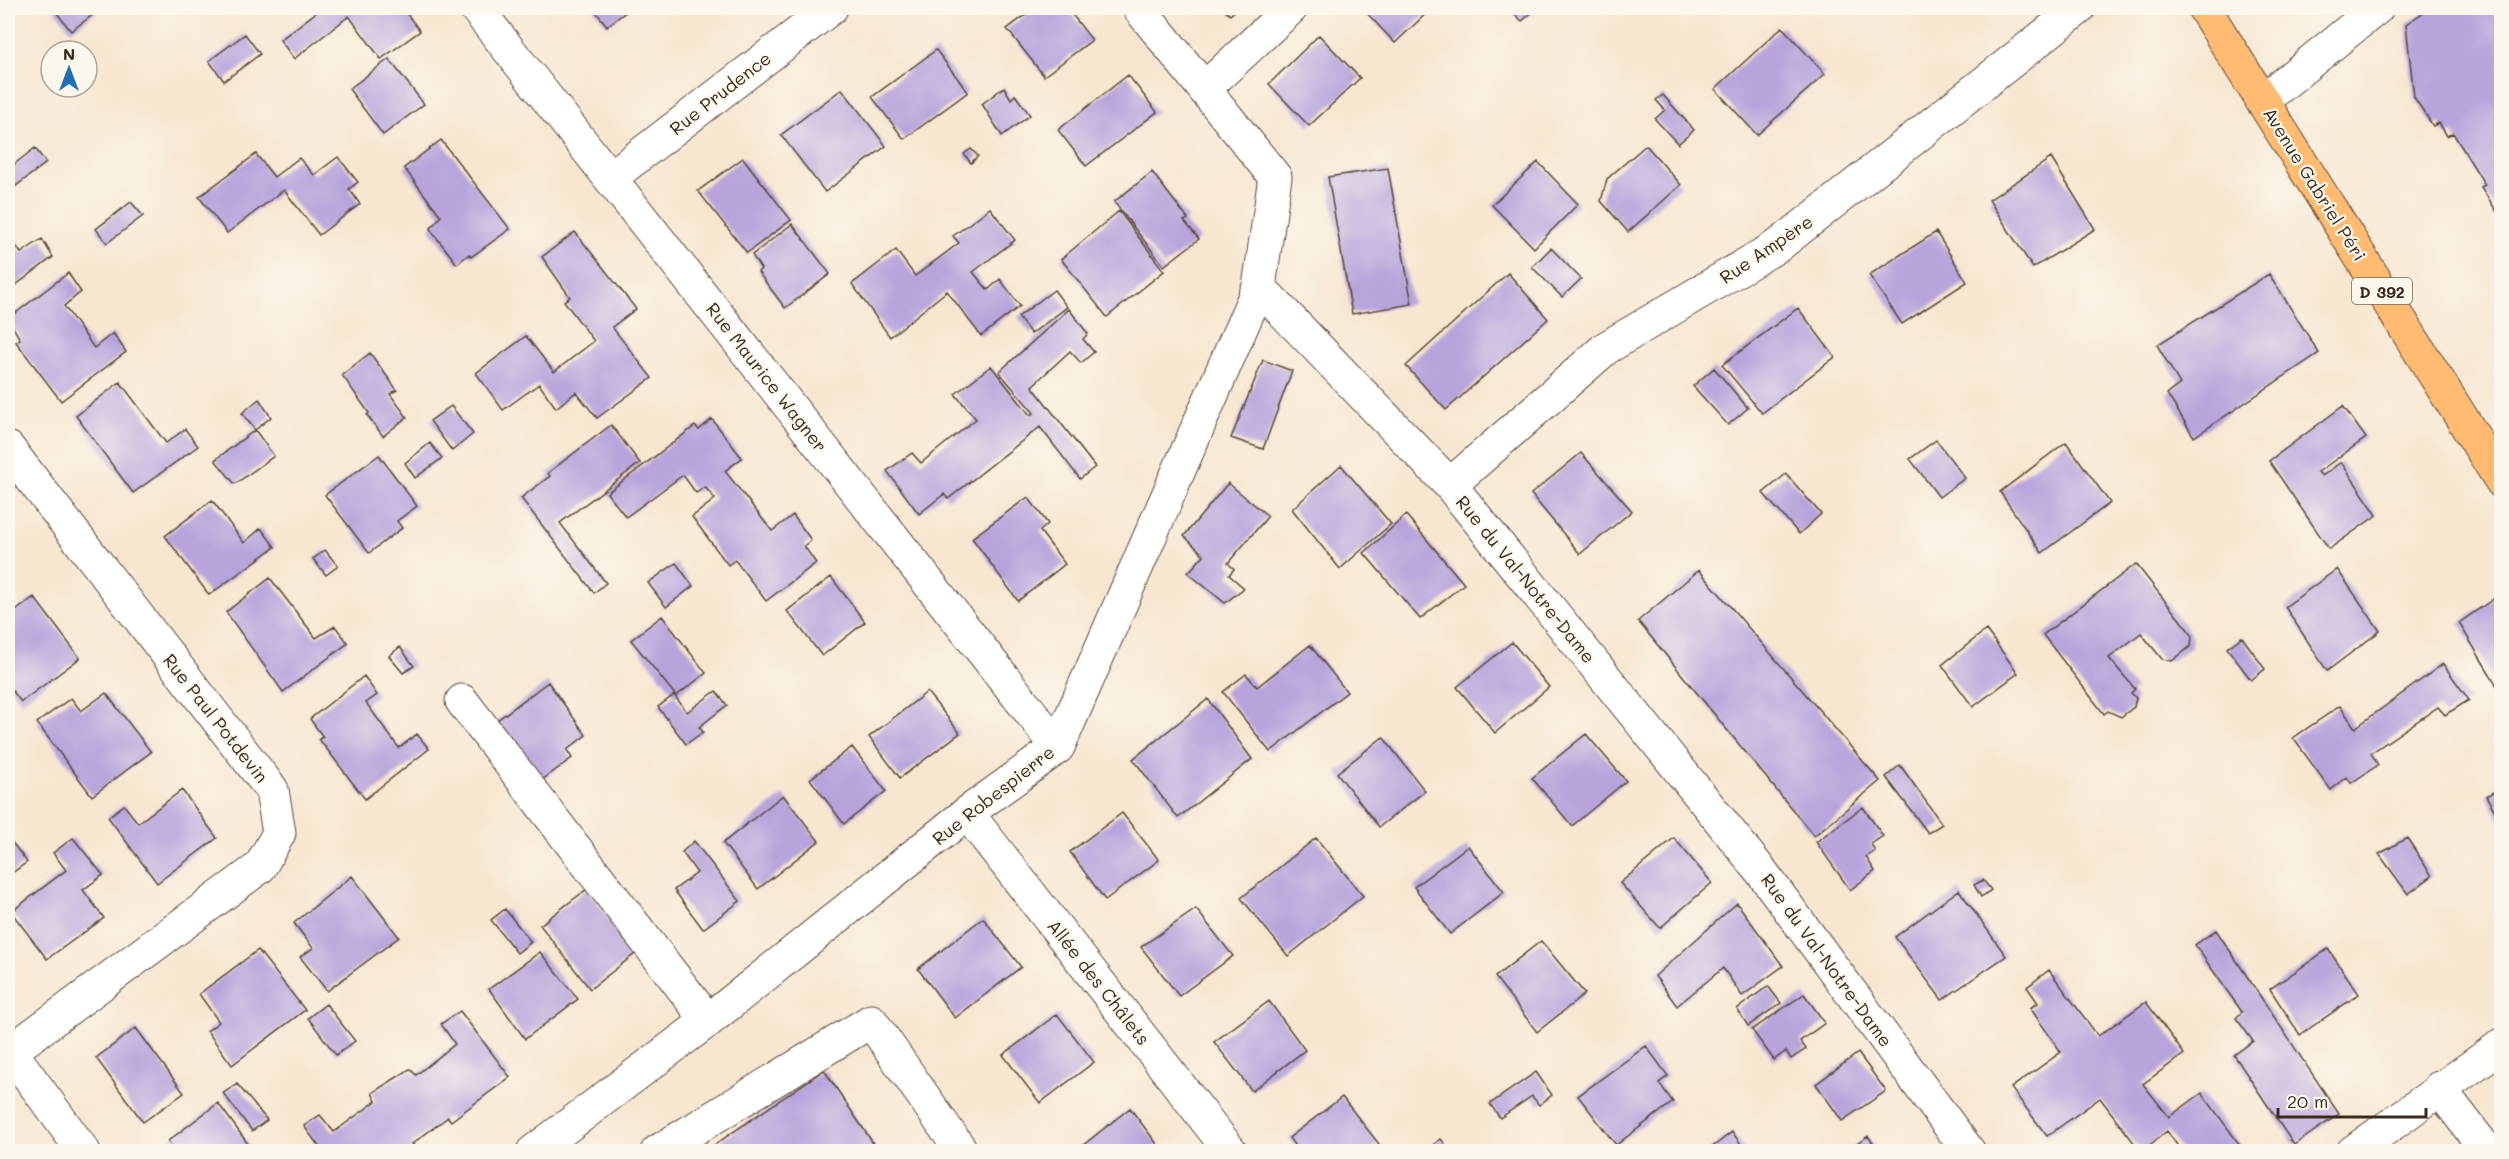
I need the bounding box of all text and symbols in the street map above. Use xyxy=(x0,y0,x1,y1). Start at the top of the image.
north arrow xyxy=(39,39,99,99)
text: N xyxy=(63,43,75,64)
street label: Rue Prudence xyxy=(664,46,776,140)
street label: Avenue Gabriel Péri xyxy=(2258,103,2372,265)
street label: Rue Ampère xyxy=(1715,209,1817,289)
road number: D 392 xyxy=(2352,278,2412,304)
street label: Rue Maurice Wagner xyxy=(701,297,833,457)
street label: Rue du Val-Notre-Dame xyxy=(1451,490,1601,668)
street label: Rue Paul Potdevin xyxy=(158,648,274,788)
street label: Rue Robespierre xyxy=(927,740,1059,850)
street label: Rue du Val-Notre-Dame xyxy=(1756,868,1898,1052)
street label: Allée des Châlets xyxy=(1042,914,1156,1050)
scale bar xyxy=(2278,1081,2426,1119)
text: 20 m xyxy=(2287,1089,2328,1113)

